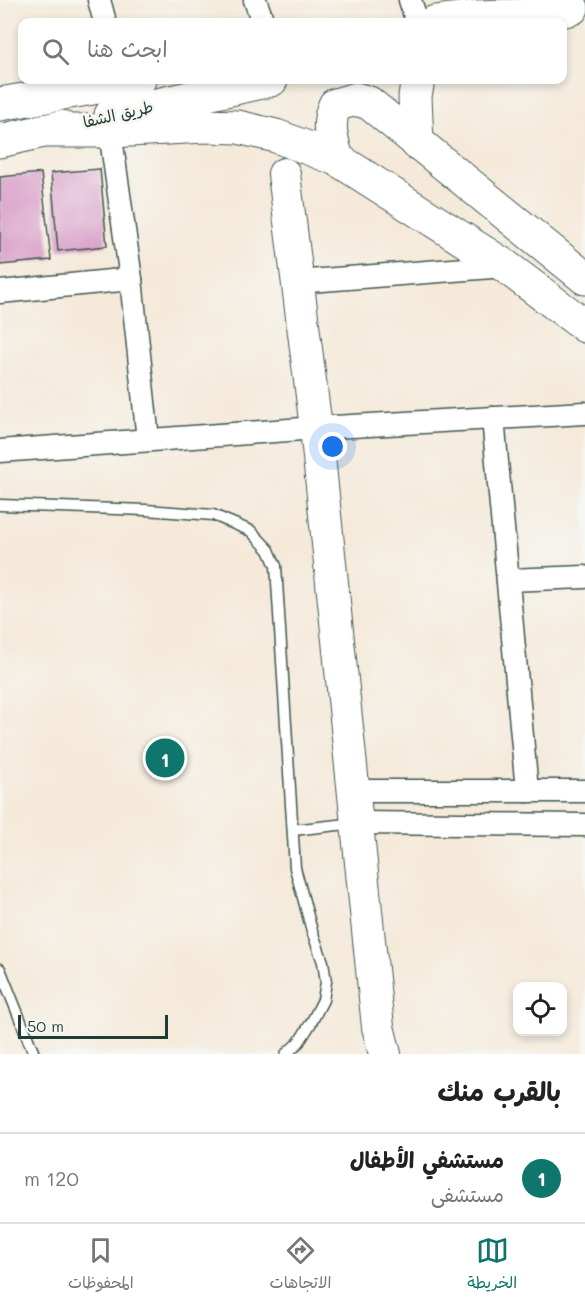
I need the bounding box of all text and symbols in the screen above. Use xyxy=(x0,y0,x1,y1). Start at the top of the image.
search box xyxy=(18,18,567,84)
text: ابحث هنا xyxy=(87,34,168,63)
icon: search xyxy=(39,35,72,68)
street label: طريق الشفا xyxy=(81,95,155,132)
your location xyxy=(318,432,347,461)
pin: 1 xyxy=(146,736,184,780)
map controls xyxy=(513,982,567,1036)
button: locate xyxy=(513,982,567,1036)
scale bar xyxy=(18,1012,168,1040)
text: 50 m xyxy=(27,1015,64,1036)
text: بالقرب منك xyxy=(438,1074,561,1108)
text: مستشفي الأطفال xyxy=(350,1145,504,1174)
text: 120 m xyxy=(24,1165,79,1191)
text: 1 xyxy=(537,1165,546,1191)
text: مستشفى xyxy=(431,1181,504,1207)
tab: المحفوظات xyxy=(68,1234,134,1297)
tab: الاتجاهات xyxy=(270,1234,331,1297)
tab: الخريطة xyxy=(467,1234,517,1297)

